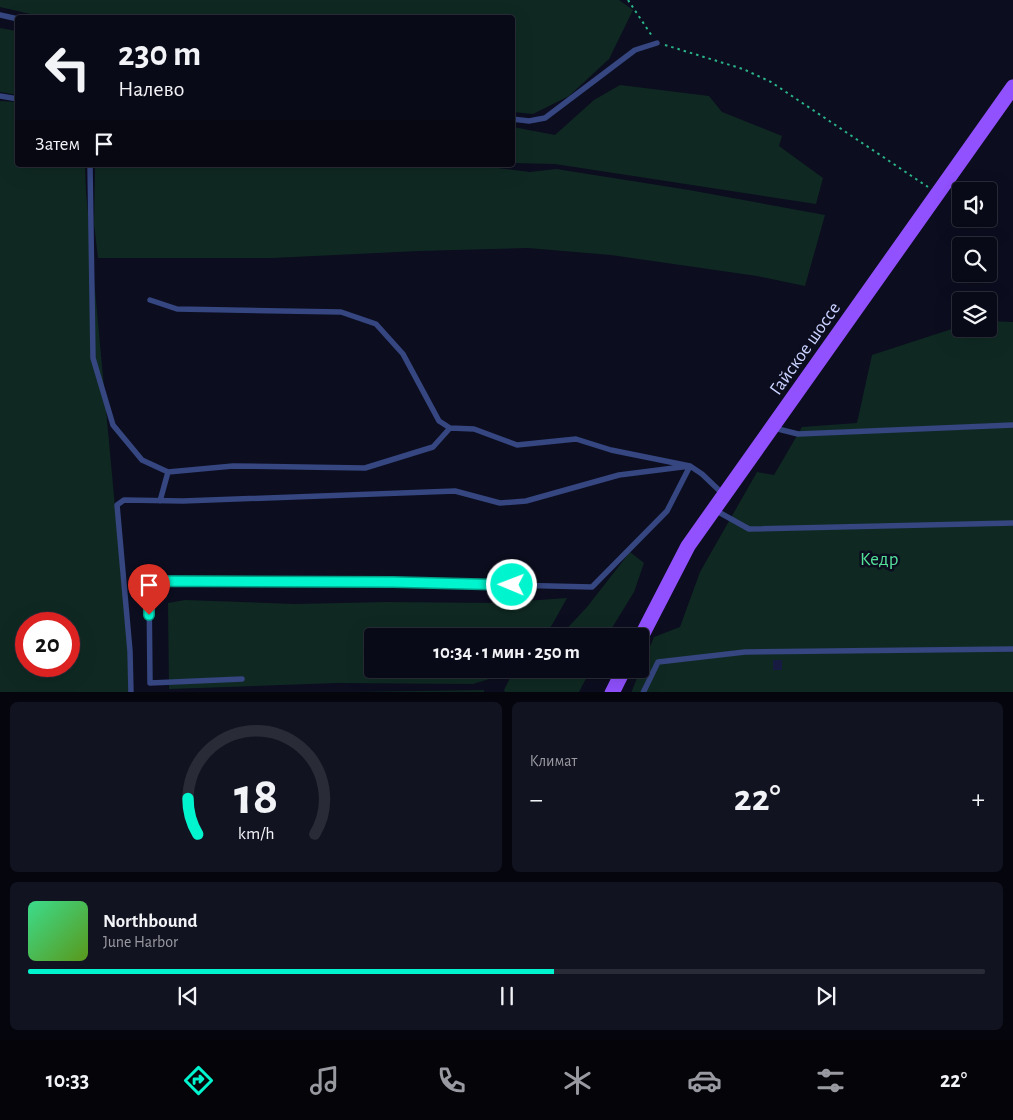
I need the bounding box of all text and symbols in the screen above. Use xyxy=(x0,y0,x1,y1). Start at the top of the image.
icon: left xyxy=(35,35,100,100)
text: 230 m xyxy=(118,37,201,72)
text: Налево xyxy=(118,78,184,100)
icon: arrive xyxy=(90,130,118,158)
text: Затем xyxy=(35,135,80,154)
map controls xyxy=(952,182,997,337)
button: sound xyxy=(952,182,997,227)
button: search xyxy=(952,237,997,282)
button: layers xyxy=(952,292,997,337)
street label: Гайское шоссе xyxy=(766,299,844,399)
park label: Кедр xyxy=(860,550,898,569)
position arrow xyxy=(485,558,537,610)
pin xyxy=(128,564,170,615)
icon: arrive xyxy=(135,571,163,599)
speed limit sign: 20 xyxy=(15,612,80,677)
text: 10:34 · 1 мин · 250 m xyxy=(433,643,580,662)
text: Климат xyxy=(530,753,577,769)
text: 18 xyxy=(234,771,278,823)
text: 22° xyxy=(734,780,781,818)
text: − xyxy=(530,786,543,814)
text: + xyxy=(972,786,985,814)
text: km/h xyxy=(237,825,274,843)
text: Northbound xyxy=(103,912,198,931)
text: June Harbor xyxy=(103,934,178,950)
icon: previous xyxy=(174,982,202,1010)
icon: pause xyxy=(493,982,521,1010)
icon: next xyxy=(812,982,840,1010)
icon: directions xyxy=(181,1063,216,1098)
icon: music xyxy=(307,1063,342,1098)
icon: phone xyxy=(434,1063,469,1098)
icon: climate xyxy=(560,1063,595,1098)
icon: car xyxy=(687,1063,722,1098)
icon: filters xyxy=(813,1063,848,1098)
text: 10:33 xyxy=(46,1069,89,1091)
text: 22° xyxy=(940,1069,967,1091)

